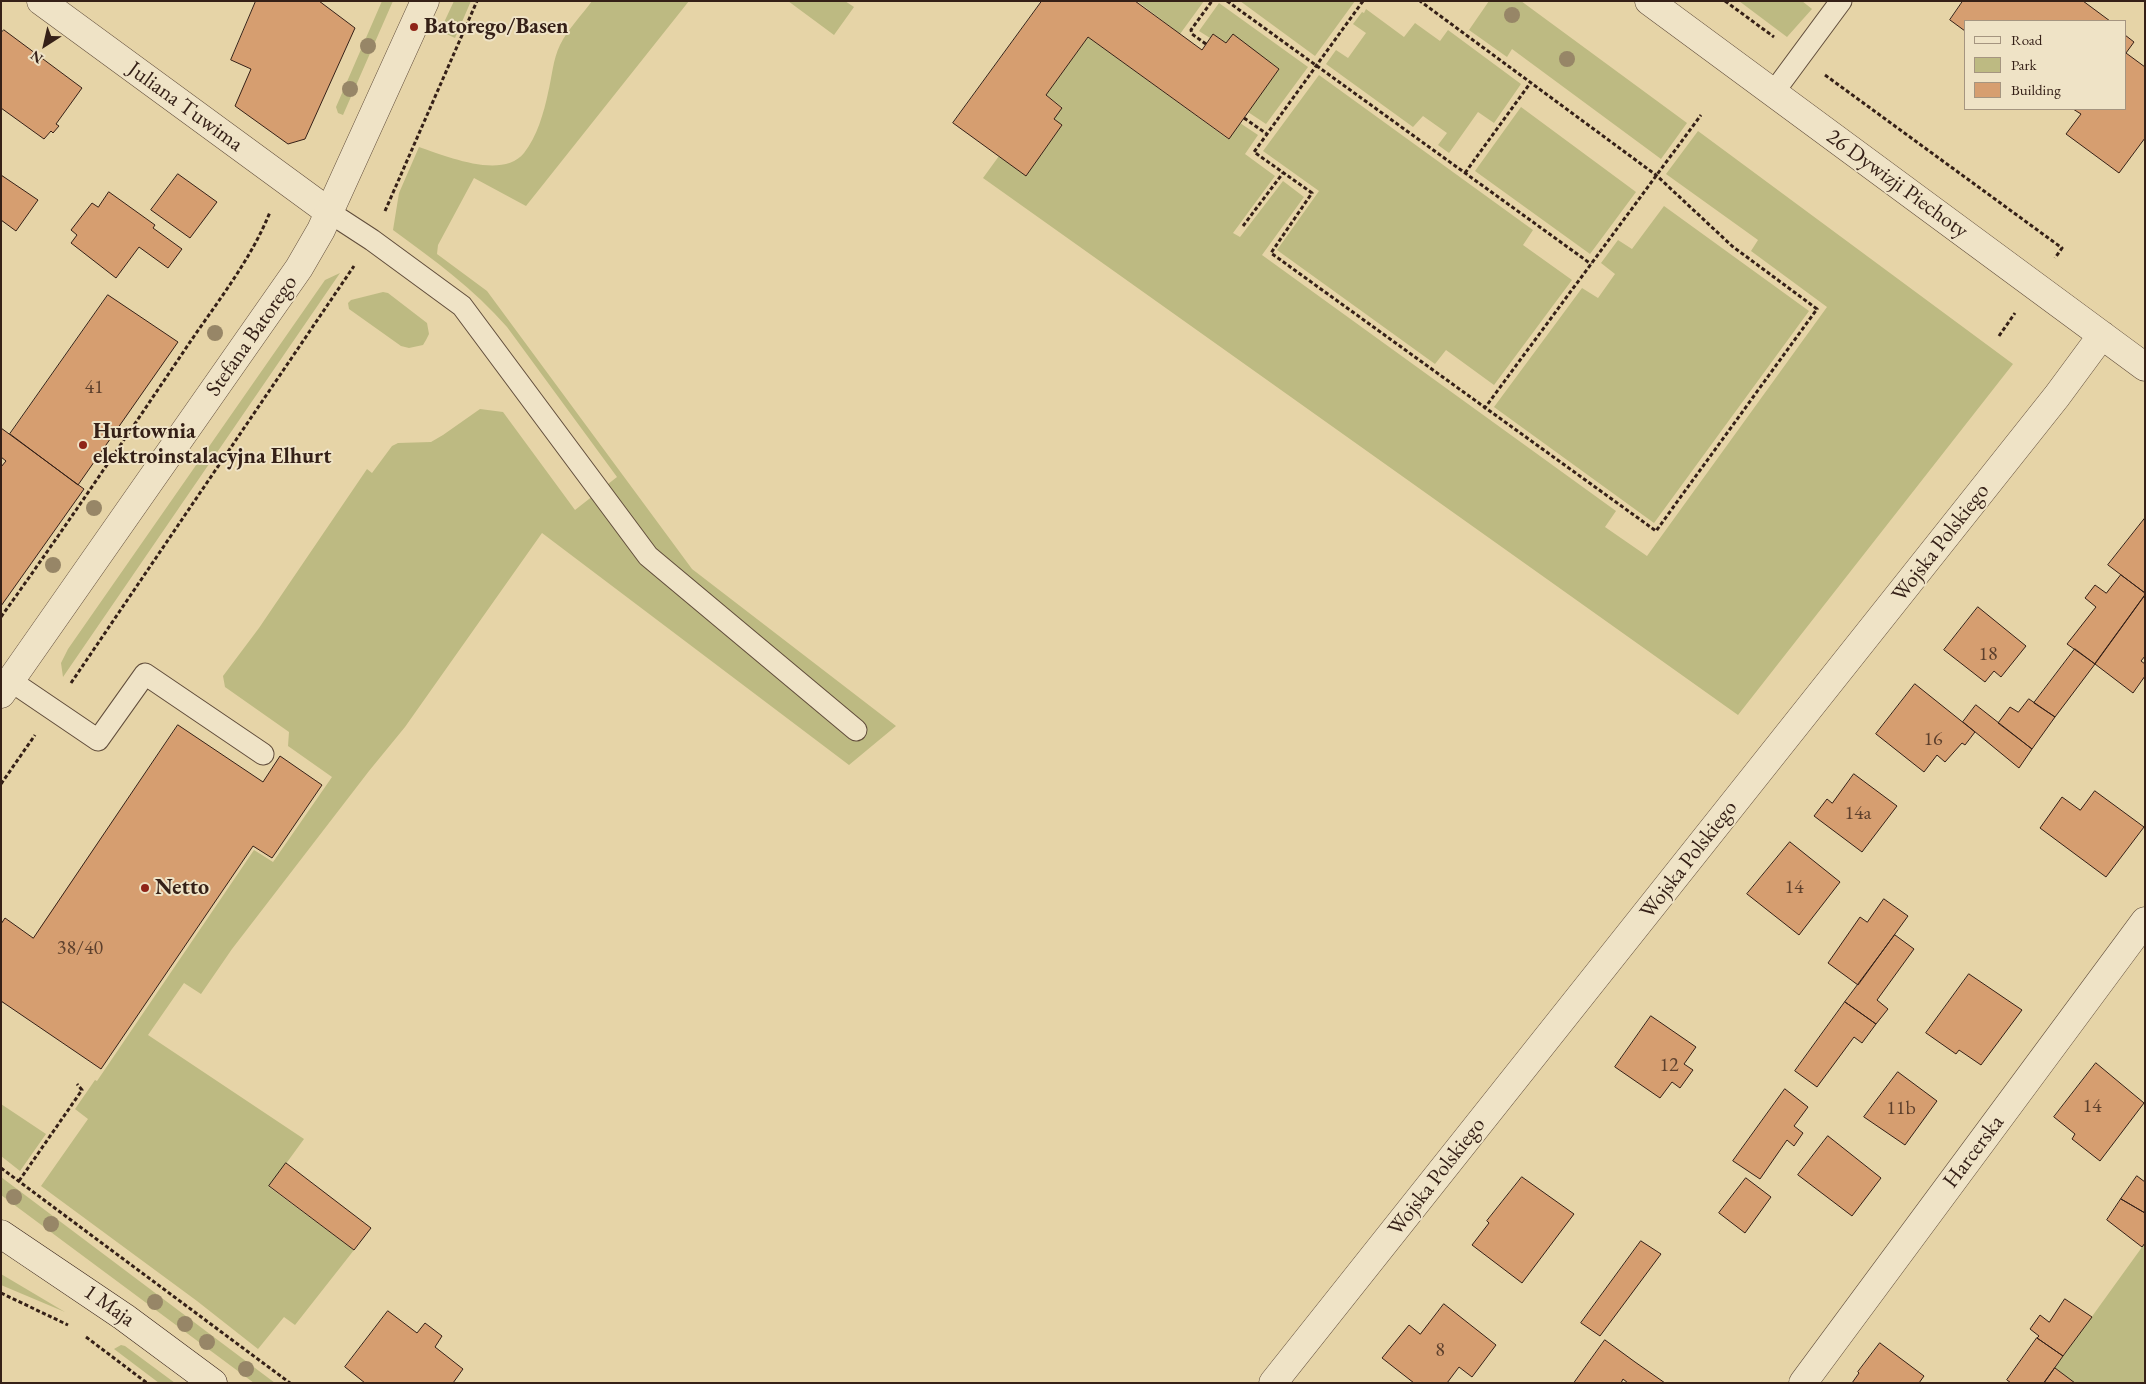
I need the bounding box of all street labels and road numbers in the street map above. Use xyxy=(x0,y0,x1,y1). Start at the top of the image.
street label: Juliana Tuwima xyxy=(122,56,248,158)
street label: 26 Dywizji Piechoty xyxy=(1821,124,1973,244)
street label: Stefana Batorego xyxy=(201,270,303,402)
street label: Wojska Polskiego xyxy=(1887,478,1995,608)
street label: Wojska Polskiego xyxy=(1635,795,1743,925)
street label: Harcerska xyxy=(1938,1110,2010,1194)
street label: Wojska Polskiego xyxy=(1383,1112,1491,1242)
street label: 1 Maja xyxy=(78,1279,140,1333)

